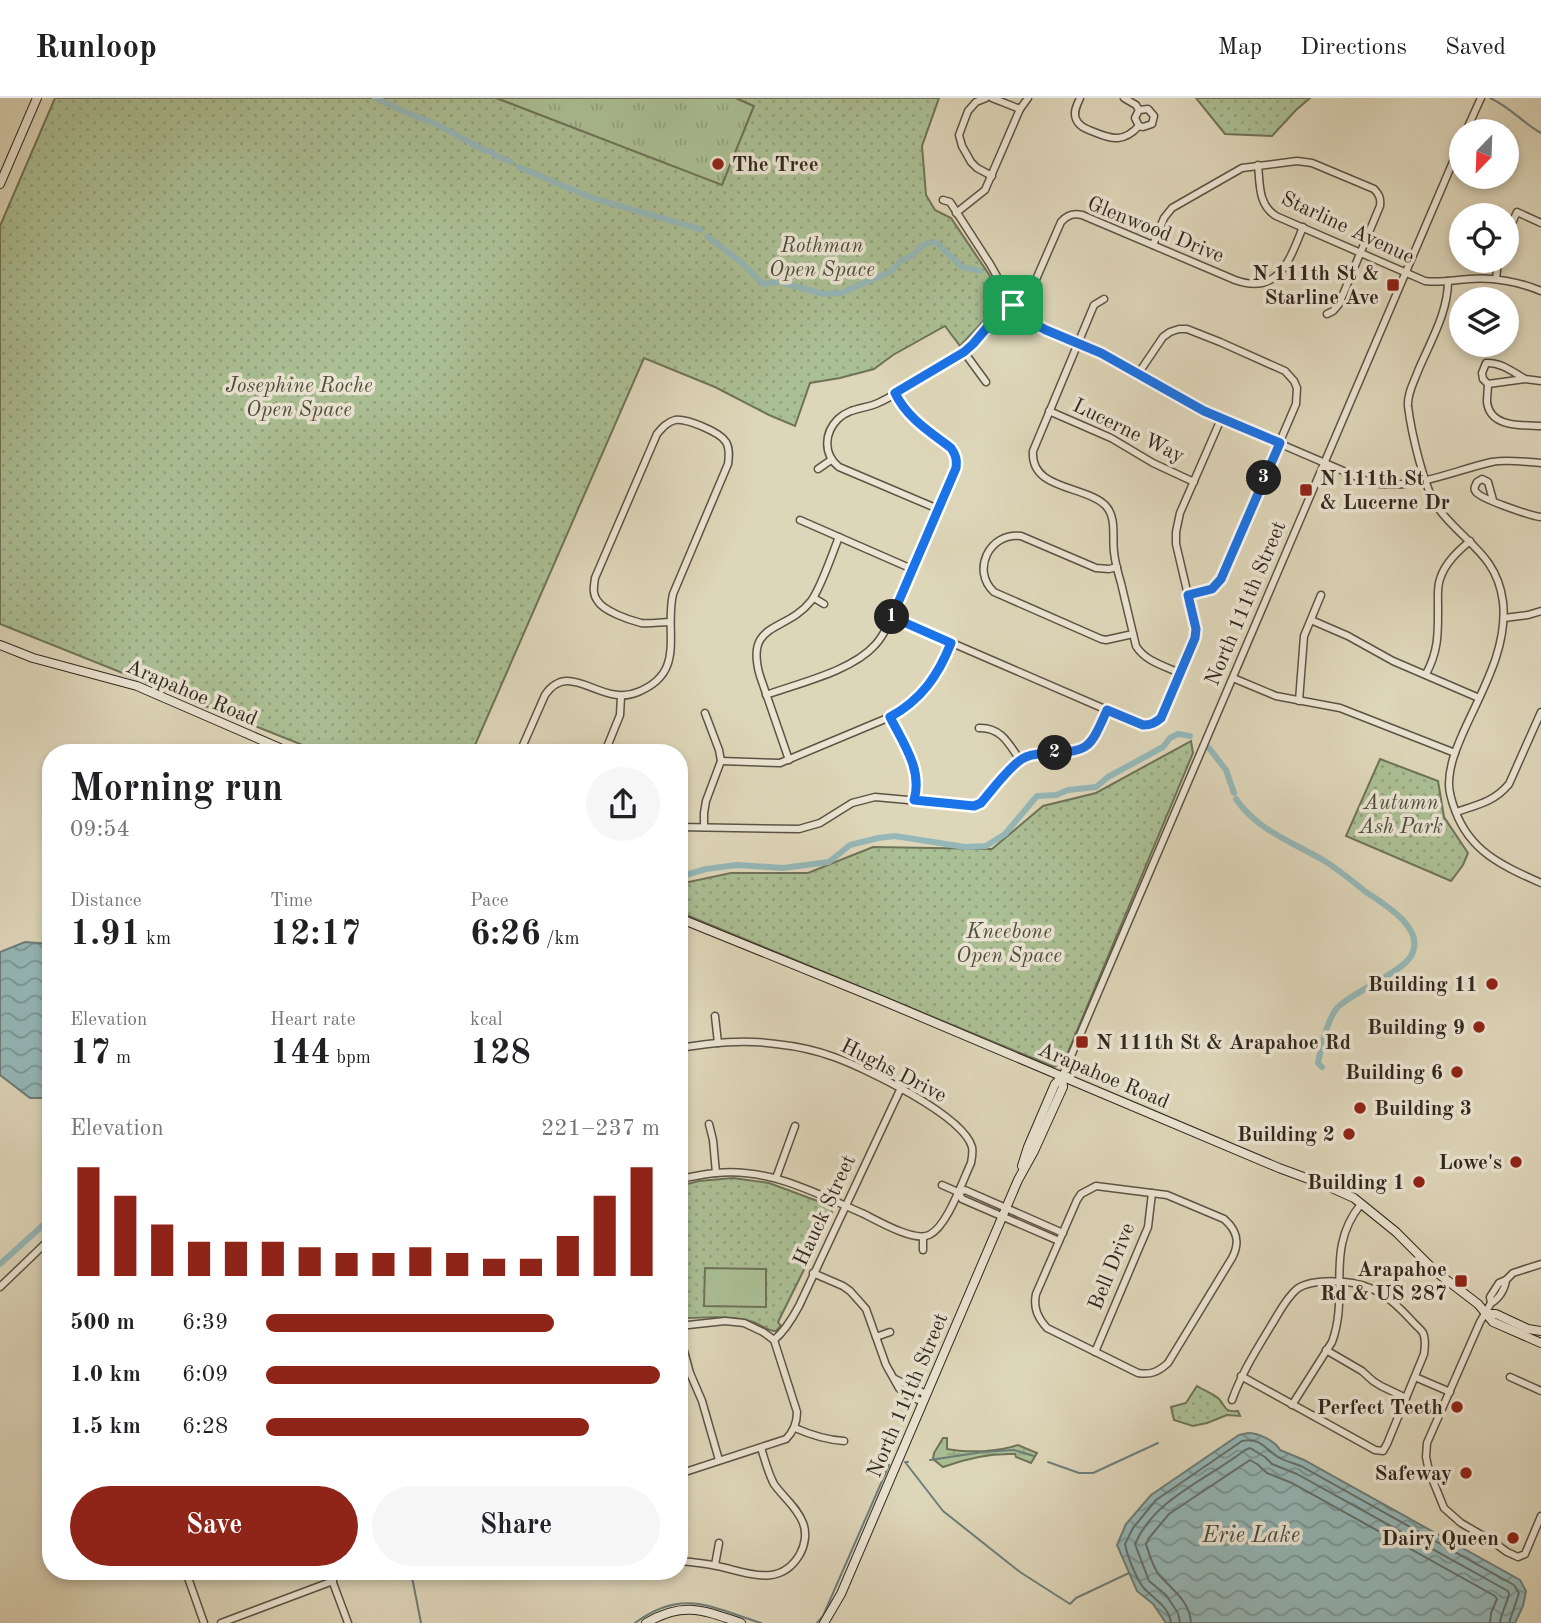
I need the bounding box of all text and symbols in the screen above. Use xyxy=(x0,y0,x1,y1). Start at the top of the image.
text: Runloop xyxy=(35,32,157,65)
text: Map xyxy=(1218,36,1262,60)
text: Directions xyxy=(1300,36,1407,60)
text: Saved xyxy=(1445,36,1506,60)
north arrow xyxy=(1449,119,1519,189)
map controls xyxy=(1449,119,1519,357)
place label: The Tree xyxy=(732,155,819,176)
marker: The Tree xyxy=(710,156,726,172)
street label: Starline Avenue xyxy=(1278,188,1417,268)
street label: Glenwood Drive xyxy=(1084,193,1227,267)
button: locate xyxy=(1449,203,1519,273)
park label: Rothman Open Space xyxy=(769,236,875,281)
place label: N 111th St & Starline Ave xyxy=(1252,264,1379,309)
pin xyxy=(983,275,1043,335)
marker: N 111th St & Starline Ave xyxy=(1385,277,1401,293)
icon: arrive xyxy=(994,286,1032,324)
button: layers xyxy=(1449,287,1519,357)
park label: Josephine Roche Open Space xyxy=(225,376,373,421)
street label: Lucerne Way xyxy=(1069,395,1188,467)
pin: 3 xyxy=(1246,460,1282,496)
text: 3 xyxy=(1258,468,1269,487)
place label: N 111th St & Lucerne Dr xyxy=(1320,469,1450,514)
marker: N 111th St & Lucerne Dr xyxy=(1298,482,1314,498)
street label: North 111th Street xyxy=(1202,518,1291,689)
pin: 1 xyxy=(874,600,910,634)
text: 1 xyxy=(886,607,897,626)
street label: Arapahoe Road xyxy=(123,656,260,730)
pin: 2 xyxy=(1038,736,1072,770)
text: 2 xyxy=(1049,743,1060,762)
button: share xyxy=(586,767,660,841)
text: Morning run xyxy=(70,771,283,809)
park label: Autumn Ash Park xyxy=(1358,793,1443,838)
text: 09:54 xyxy=(70,818,130,841)
text: Distance xyxy=(70,892,142,911)
text: Time xyxy=(270,892,313,911)
text: Pace xyxy=(470,892,509,911)
text: 1.91 xyxy=(70,917,141,952)
text: 12:17 xyxy=(270,917,361,952)
text: 6:26 xyxy=(470,917,541,952)
park label: Kneebone Open Space xyxy=(956,922,1062,967)
text: km xyxy=(141,930,171,949)
text: /km xyxy=(541,930,580,949)
place label: Building 11 xyxy=(1368,975,1478,996)
marker: Building 11 xyxy=(1484,976,1500,992)
text: Elevation xyxy=(70,1011,147,1030)
text: Heart rate xyxy=(270,1011,355,1030)
text: kcal xyxy=(470,1011,503,1030)
place label: Building 9 xyxy=(1367,1018,1465,1039)
marker: Building 9 xyxy=(1471,1019,1487,1035)
place label: N 111th St & Arapahoe Rd xyxy=(1096,1033,1351,1054)
marker: N 111th St & Arapahoe Rd xyxy=(1074,1034,1090,1050)
text: 17 xyxy=(70,1036,111,1071)
text: 144 xyxy=(270,1036,331,1071)
text: 128 xyxy=(470,1036,531,1071)
street label: Hughs Drive xyxy=(837,1036,950,1107)
street label: Arapahoe Road xyxy=(1035,1039,1172,1113)
text: m xyxy=(111,1049,131,1068)
text: bpm xyxy=(331,1049,371,1068)
place label: Building 6 xyxy=(1345,1063,1443,1084)
marker: Building 6 xyxy=(1449,1064,1465,1080)
place label: Building 3 xyxy=(1374,1099,1472,1120)
marker: Building 3 xyxy=(1352,1100,1368,1116)
text: Elevation xyxy=(70,1117,164,1140)
text: 221–237 m xyxy=(541,1117,660,1140)
place label: Building 2 xyxy=(1237,1125,1335,1146)
marker: Building 2 xyxy=(1341,1126,1357,1142)
street label: Hauck Street xyxy=(791,1152,860,1269)
place label: Lowe's xyxy=(1439,1153,1502,1174)
marker: Lowe's xyxy=(1508,1154,1524,1170)
place label: Building 1 xyxy=(1307,1173,1405,1194)
marker: Building 1 xyxy=(1411,1174,1427,1190)
street label: Bell Drive xyxy=(1085,1220,1139,1313)
place label: Arapahoe Rd & US 287 xyxy=(1320,1260,1447,1305)
marker: Arapahoe Rd & US 287 xyxy=(1453,1273,1469,1289)
street label: North 111th Street xyxy=(864,1310,953,1481)
text: 500 m xyxy=(70,1311,135,1334)
text: 6:39 xyxy=(182,1311,228,1334)
text: 1.0 km xyxy=(70,1363,141,1386)
text: 6:09 xyxy=(182,1363,228,1386)
place label: Perfect Teeth xyxy=(1317,1398,1443,1419)
marker: Perfect Teeth xyxy=(1449,1399,1465,1415)
text: 1.5 km xyxy=(70,1415,141,1438)
text: 6:28 xyxy=(182,1415,228,1438)
place label: Safeway xyxy=(1375,1464,1452,1485)
marker: Safeway xyxy=(1458,1465,1474,1481)
button: Save xyxy=(70,1486,358,1566)
button: Share xyxy=(372,1486,660,1566)
water label: Erie Lake xyxy=(1201,1524,1300,1547)
place label: Dairy Queen xyxy=(1382,1529,1499,1550)
marker: Dairy Queen xyxy=(1505,1530,1521,1546)

